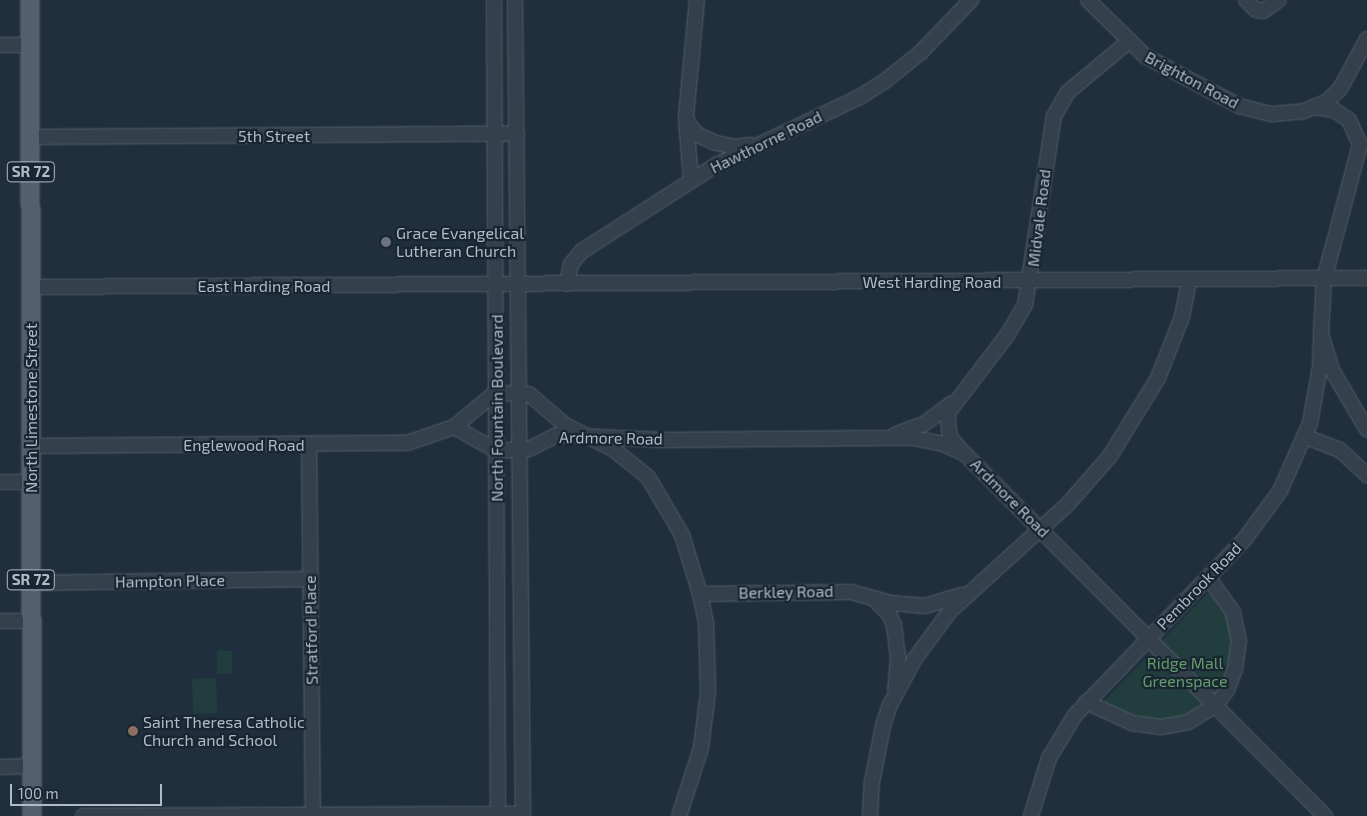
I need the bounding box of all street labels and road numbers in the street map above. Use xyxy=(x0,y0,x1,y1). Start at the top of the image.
street label: Brighton Road xyxy=(1142,47,1242,113)
street label: Hawthorne Road xyxy=(707,107,825,177)
street label: 5th Street xyxy=(238,126,310,146)
road number: SR 72 xyxy=(6,160,56,184)
street label: Midvale Road xyxy=(1023,168,1055,268)
street label: West Harding Road xyxy=(863,272,1001,292)
street label: East Harding Road xyxy=(197,276,331,296)
street label: North Fountain Boulevard xyxy=(487,314,507,502)
street label: North Limestone Street xyxy=(21,323,41,493)
street label: Ardmore Road xyxy=(559,427,663,449)
street label: Englewood Road xyxy=(183,435,305,455)
street label: Ardmore Road xyxy=(967,455,1053,541)
street label: Pembrook Road xyxy=(1152,538,1246,634)
road number: SR 72 xyxy=(6,568,56,592)
street label: Hampton Place xyxy=(115,570,225,592)
street label: Stratford Place xyxy=(300,575,322,685)
street label: Berkley Road xyxy=(738,582,834,602)

